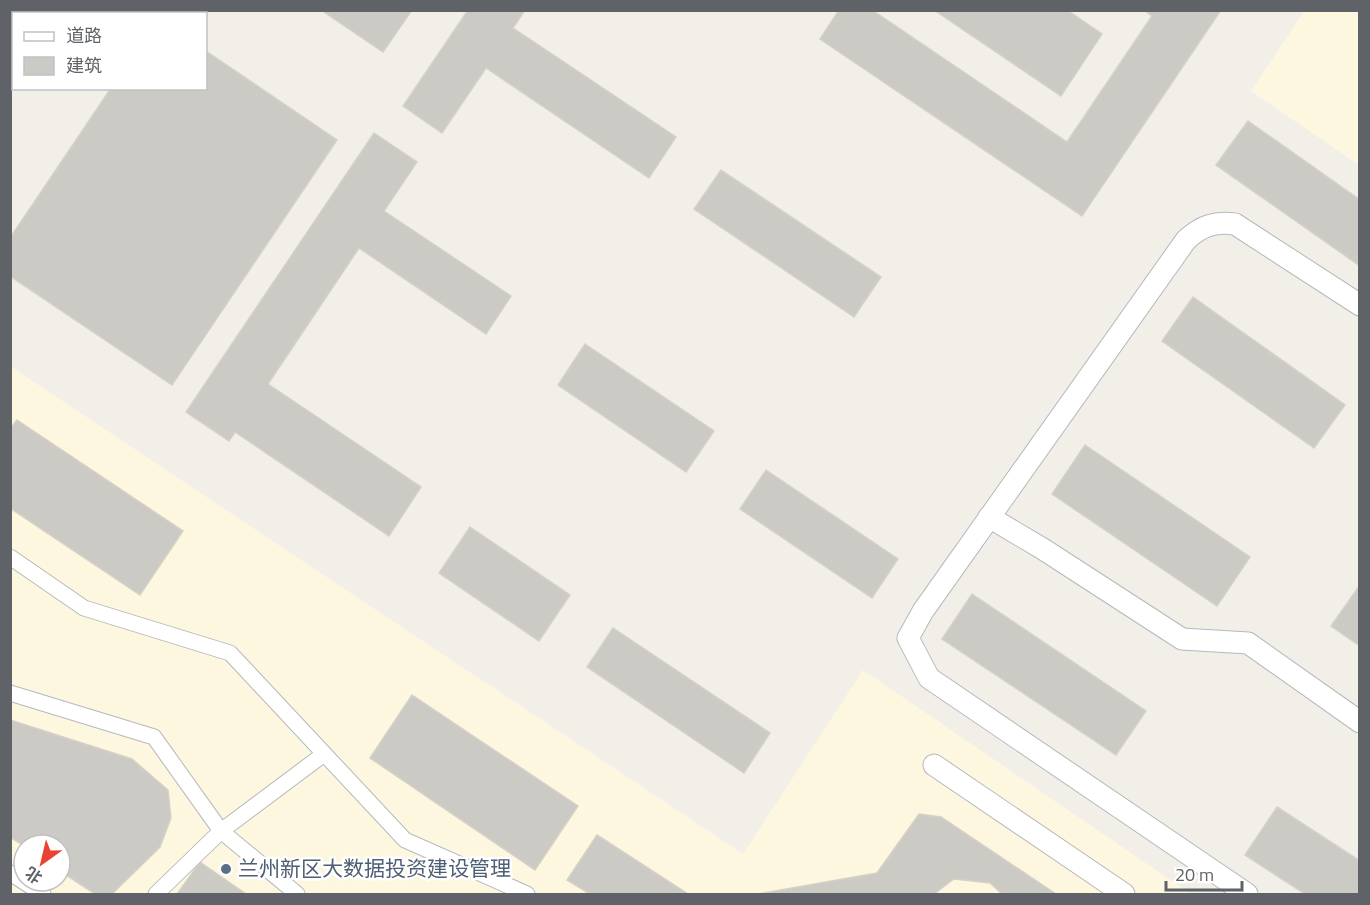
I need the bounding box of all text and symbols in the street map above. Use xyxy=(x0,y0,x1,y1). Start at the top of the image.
legend xyxy=(12,12,207,90)
text: 道路 xyxy=(66,22,102,49)
text: 建筑 xyxy=(66,52,102,79)
north arrow xyxy=(12,833,72,893)
place label: 兰州新区大数据投资建设管理 xyxy=(238,852,511,884)
scale bar xyxy=(1166,854,1242,892)
text: 北 xyxy=(20,861,47,890)
text: 20 m xyxy=(1175,861,1214,888)
marker: 兰州新区大数据投资建设管理 xyxy=(219,862,233,876)

